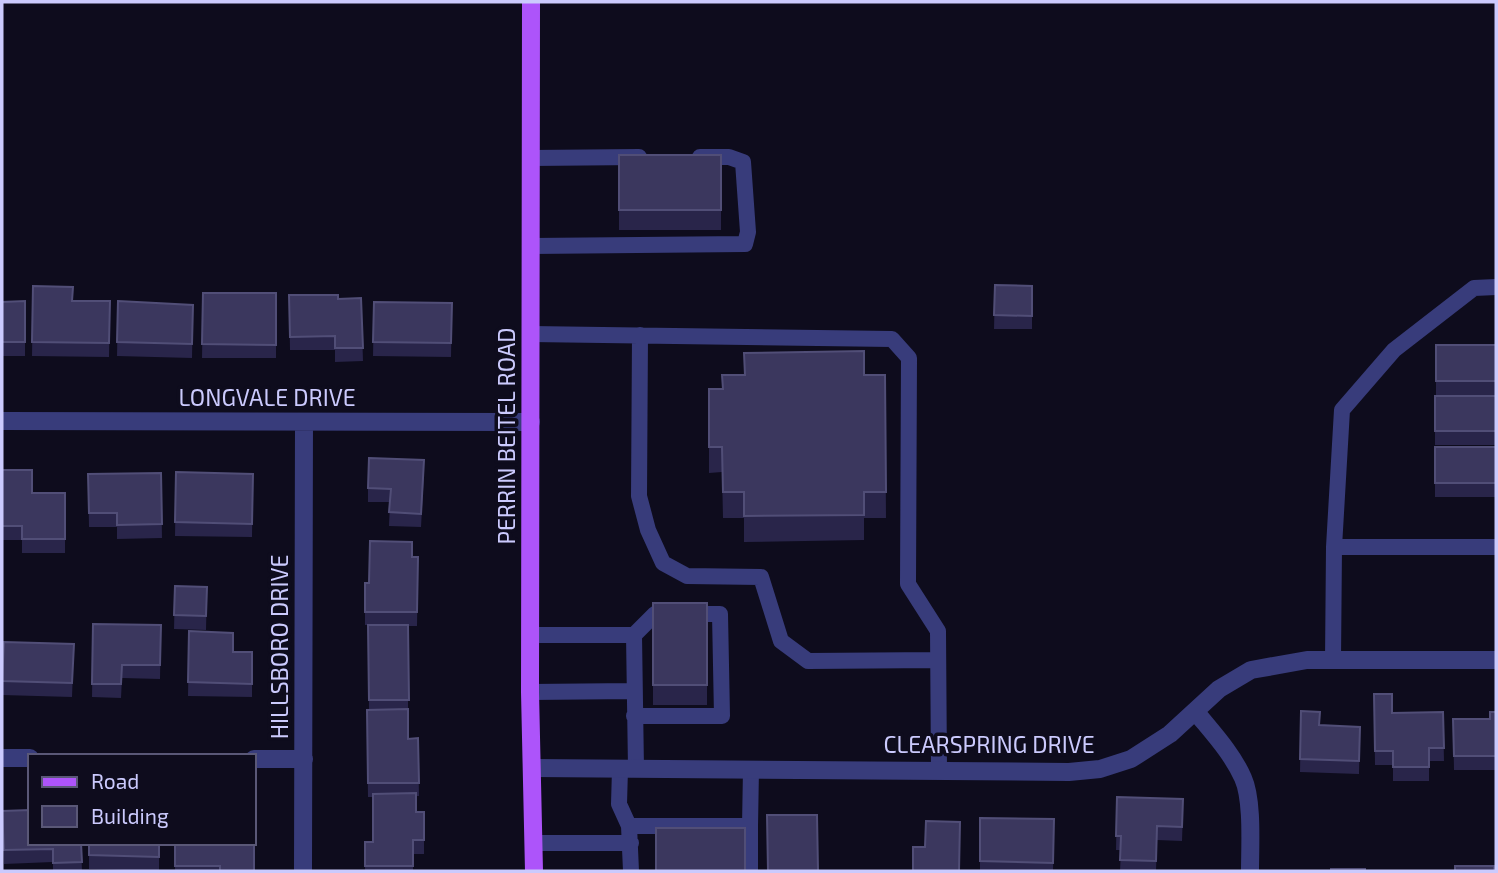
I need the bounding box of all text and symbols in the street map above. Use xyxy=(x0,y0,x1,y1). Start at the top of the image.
street label: PERRIN BEITEL ROAD xyxy=(492,327,520,545)
street label: LONGVALE DRIVE xyxy=(178,383,356,411)
street label: HILLSBORO DRIVE xyxy=(265,555,293,739)
street label: CLEARSPRING DRIVE xyxy=(883,730,1095,758)
legend xyxy=(28,754,256,845)
text: Road xyxy=(91,768,139,793)
text: Building xyxy=(91,803,169,828)

